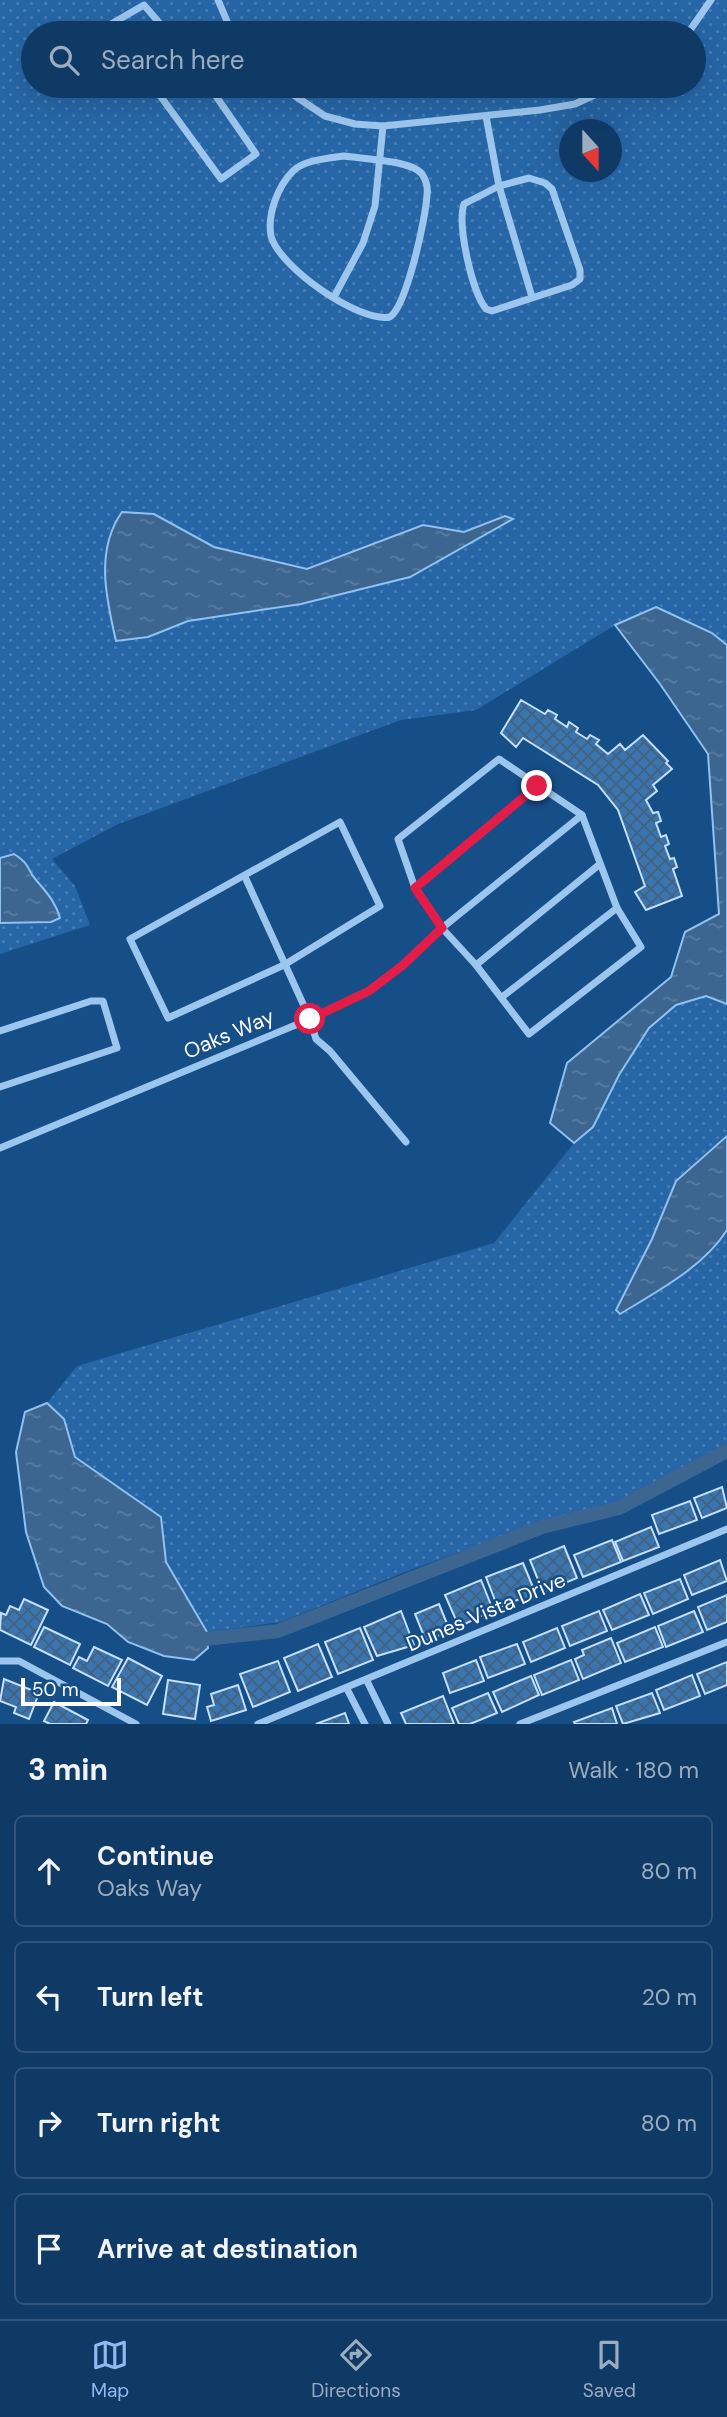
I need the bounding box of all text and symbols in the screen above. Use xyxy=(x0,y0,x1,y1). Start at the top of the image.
search box xyxy=(21,21,706,98)
icon: search xyxy=(45,41,83,79)
text: Search here xyxy=(101,43,244,77)
north arrow xyxy=(559,119,622,182)
route end xyxy=(521,770,552,801)
street label: Oaks Way xyxy=(179,1002,279,1066)
route start xyxy=(294,1003,325,1034)
street label: Dunes Vista Drive xyxy=(402,1566,570,1658)
scale bar xyxy=(21,1675,121,1707)
text: 50 m xyxy=(32,1677,79,1702)
text: 3 min xyxy=(28,1750,108,1789)
text: Walk · 180 m xyxy=(568,1755,699,1785)
text: Continue xyxy=(97,1839,214,1873)
icon: ahead xyxy=(30,1852,68,1890)
text: 80 m xyxy=(641,1856,697,1886)
text: Oaks Way xyxy=(97,1873,202,1903)
icon: left xyxy=(30,1978,68,2016)
text: Turn left xyxy=(97,1980,204,2014)
text: 20 m xyxy=(642,1982,697,2012)
icon: right xyxy=(30,2104,68,2142)
text: Turn right xyxy=(97,2106,221,2140)
text: 80 m xyxy=(641,2108,697,2138)
icon: arrive xyxy=(30,2230,68,2268)
text: Arrive at destination xyxy=(97,2232,358,2266)
tab: Map xyxy=(91,2336,129,2403)
tab: Directions xyxy=(311,2336,401,2403)
tab: Saved xyxy=(583,2336,636,2403)

